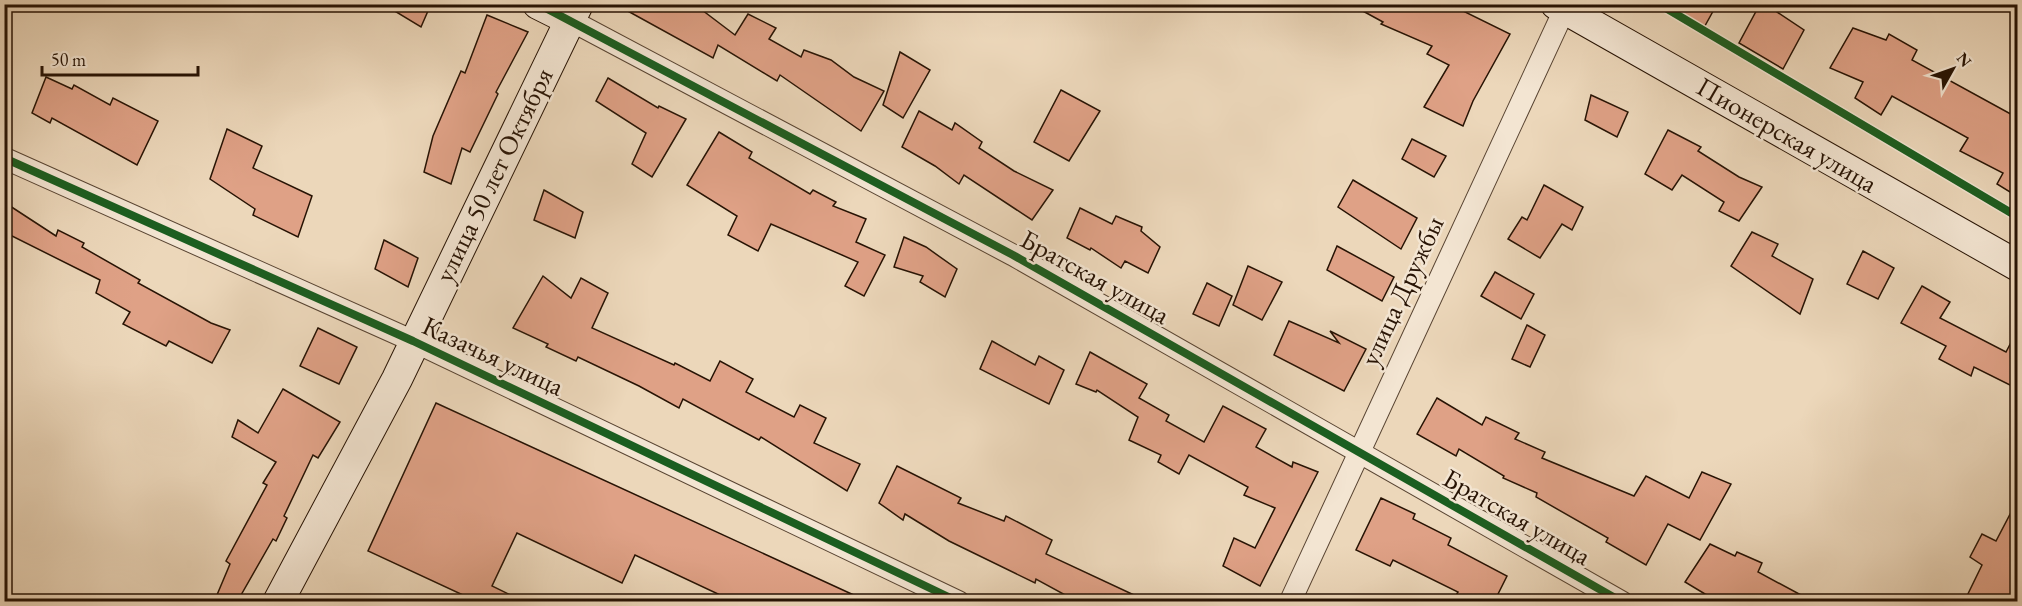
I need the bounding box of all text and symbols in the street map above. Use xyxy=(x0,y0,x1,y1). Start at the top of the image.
scale bar xyxy=(42,39,198,77)
north arrow xyxy=(1923,39,1983,99)
text: 50 m xyxy=(51,48,86,71)
text: N xyxy=(1952,48,1976,71)
street label: улица 50 лет Октября xyxy=(426,62,561,288)
street label: Пионерская улица xyxy=(1691,69,1884,201)
street label: улица Дружбы xyxy=(1352,211,1451,371)
street label: Братская улица xyxy=(1014,221,1176,332)
street label: Казачья улица xyxy=(417,307,570,404)
street label: Братская улица xyxy=(1437,460,1598,573)

